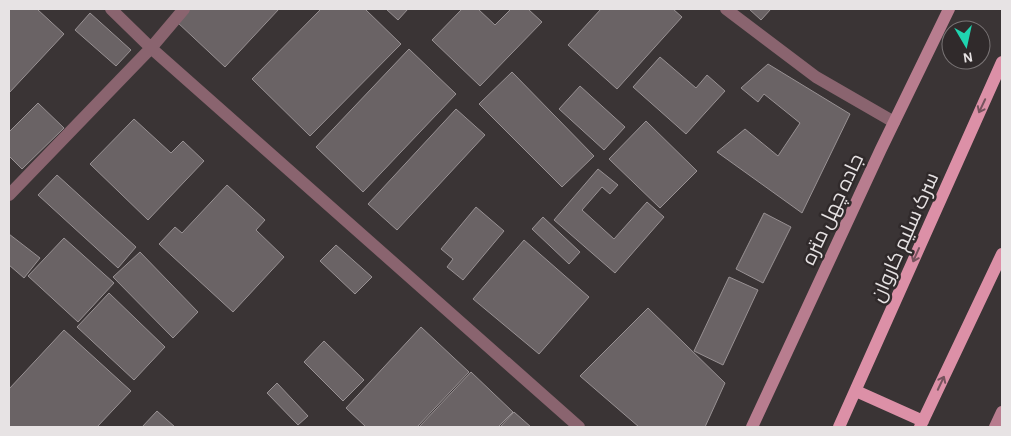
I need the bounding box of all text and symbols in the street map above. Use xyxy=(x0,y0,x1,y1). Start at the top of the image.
north arrow xyxy=(941,20,991,70)
text: N xyxy=(962,49,974,65)
one-way arrow xyxy=(977,98,986,113)
street label: جاده چهل متره xyxy=(799,151,869,269)
street label: سرک سلیم کاروان xyxy=(867,170,945,306)
one-way arrow xyxy=(911,247,921,262)
one-way arrow xyxy=(937,376,946,391)

